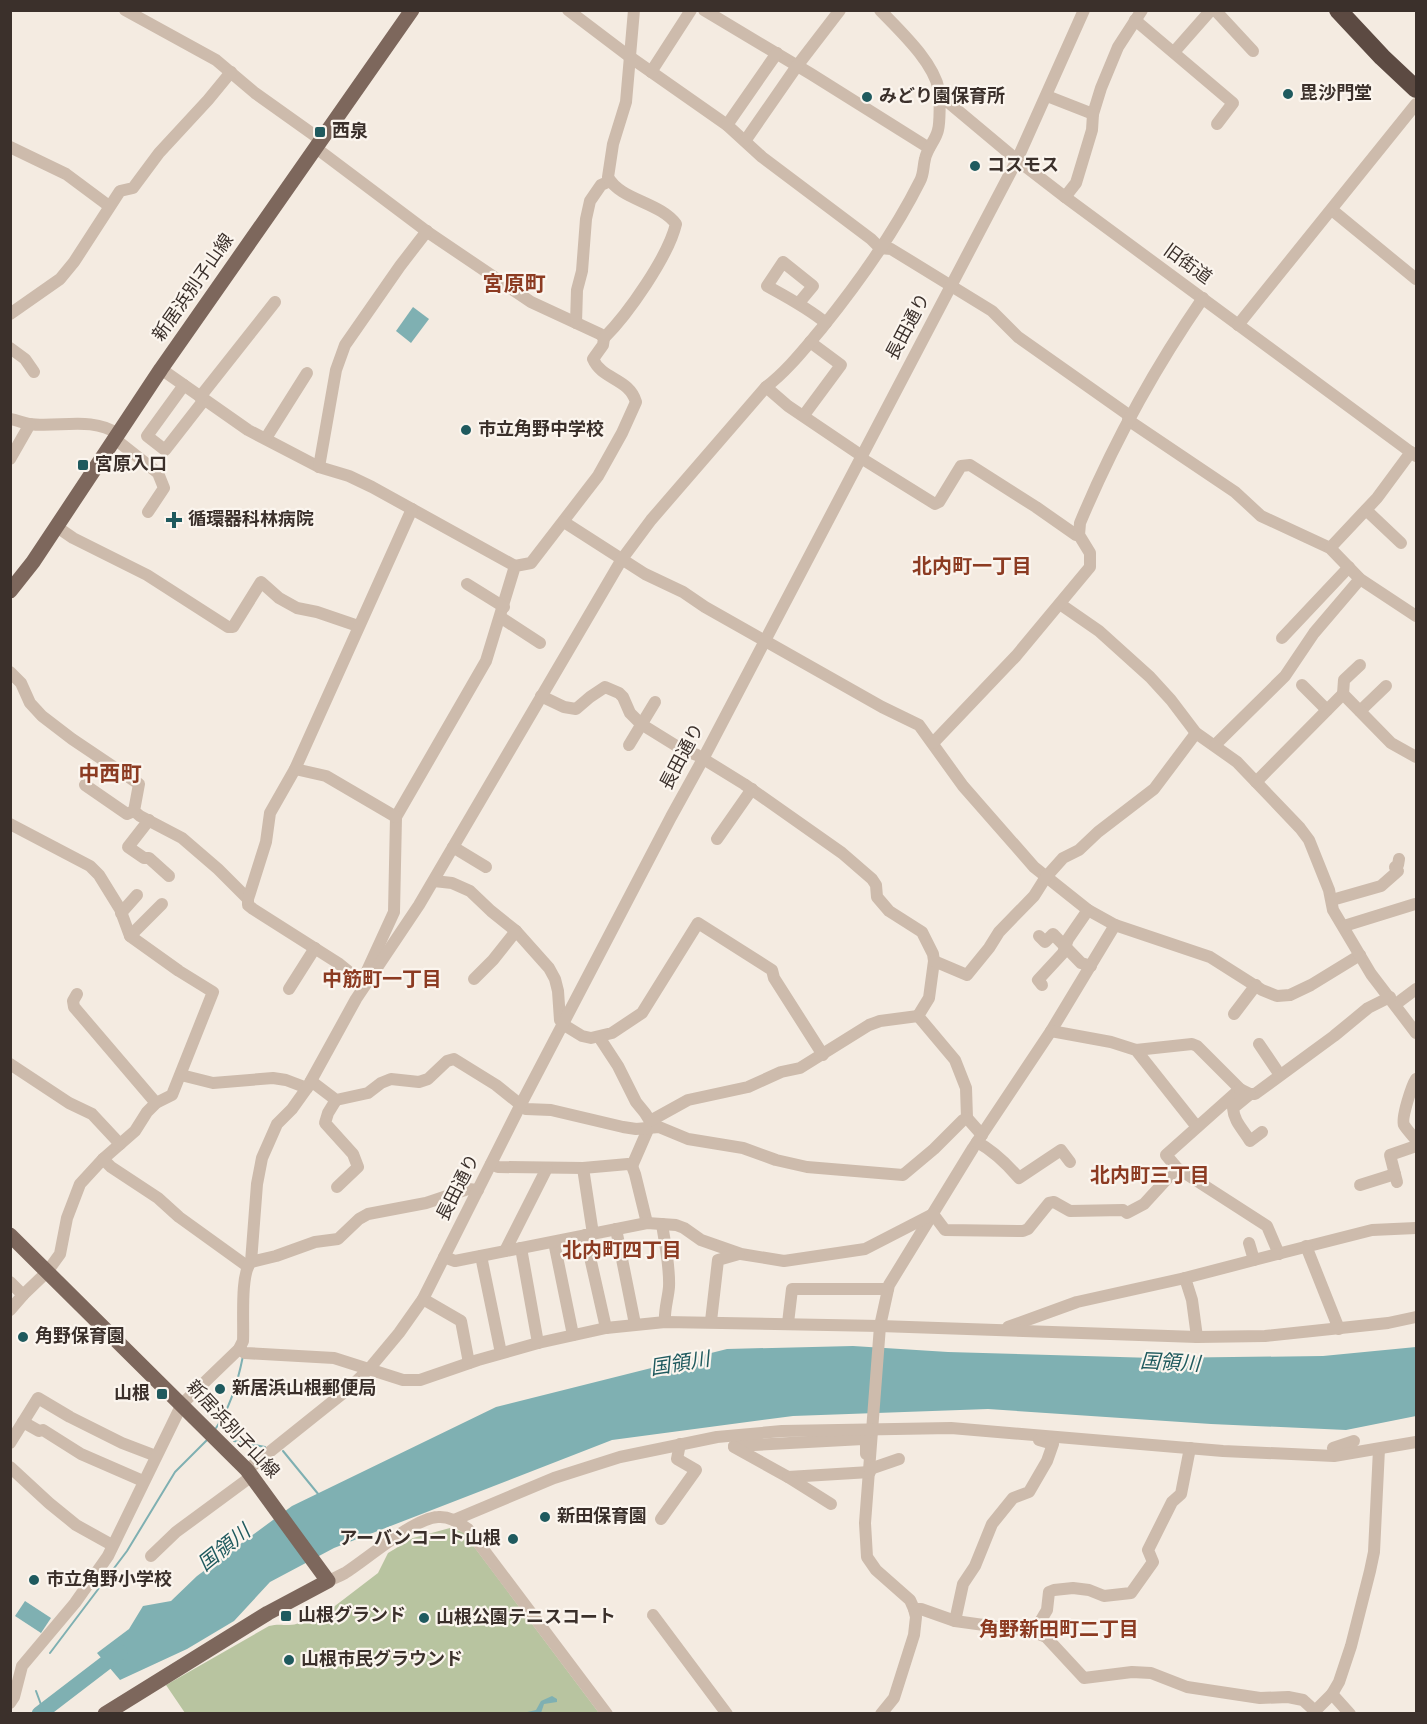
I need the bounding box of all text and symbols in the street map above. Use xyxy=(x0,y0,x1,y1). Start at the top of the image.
place label: 毘沙門堂 xyxy=(1300,83,1372,106)
place label: みどり園保育所 xyxy=(879,86,1005,109)
marker: 毘沙門堂 xyxy=(1281,87,1295,101)
marker: みどり園保育所 xyxy=(860,90,874,104)
place label: 西泉 xyxy=(332,121,368,144)
marker: 西泉 xyxy=(313,125,327,139)
place label: コスモス xyxy=(987,155,1059,178)
marker: コスモス xyxy=(968,159,982,173)
street label: 新居浜別子山線 xyxy=(148,230,240,346)
street label: 旧街道 xyxy=(1158,240,1216,290)
district label: 宮原町 xyxy=(483,272,546,299)
street label: 長田通り xyxy=(882,290,936,364)
place label: 市立角野中学校 xyxy=(478,418,604,442)
marker: 市立角野中学校 xyxy=(459,423,473,437)
place label: 宮原入口 xyxy=(95,454,167,477)
marker: 宮原入口 xyxy=(76,458,90,472)
place label: 循環器科林病院 xyxy=(188,509,314,532)
marker: 循環器科林病院 xyxy=(165,511,183,529)
district label: 北内町一丁目 xyxy=(912,555,1032,581)
street label: 長田通り xyxy=(656,720,710,794)
district label: 中西町 xyxy=(79,762,142,789)
district label: 中筋町一丁目 xyxy=(322,968,442,994)
street label: 長田通り xyxy=(432,1151,486,1225)
district label: 北内町三丁目 xyxy=(1090,1164,1210,1190)
district label: 北内町四丁目 xyxy=(562,1239,682,1265)
place label: 角野保育園 xyxy=(35,1325,125,1349)
marker: 角野保育園 xyxy=(16,1330,30,1344)
water label: 国領川 xyxy=(648,1347,714,1383)
water label: 国領川 xyxy=(1139,1349,1203,1379)
street label: 新居浜別子山線 xyxy=(181,1376,283,1484)
place label: 新居浜山根郵便局 xyxy=(232,1378,376,1401)
marker: 新居浜山根郵便局 xyxy=(213,1382,227,1396)
place label: 山根 xyxy=(114,1383,150,1406)
marker: 山根 xyxy=(155,1387,169,1401)
place label: 新田保育園 xyxy=(557,1506,647,1529)
marker: 新田保育園 xyxy=(538,1510,552,1524)
water label: 国領川 xyxy=(194,1519,258,1578)
place label: アーバンコート山根 xyxy=(339,1528,501,1551)
marker: アーバンコート山根 xyxy=(506,1532,520,1546)
place label: 市立角野小学校 xyxy=(46,1568,172,1592)
marker: 市立角野小学校 xyxy=(27,1573,41,1587)
place label: 山根グランド xyxy=(298,1605,406,1628)
place label: 山根公園テニスコート xyxy=(436,1607,616,1630)
marker: 山根グランド xyxy=(279,1609,293,1623)
marker: 山根公園テニスコート xyxy=(417,1611,431,1625)
district label: 角野新田町二丁目 xyxy=(979,1618,1139,1644)
place label: 山根市民グラウンド xyxy=(301,1649,463,1672)
marker: 山根市民グラウンド xyxy=(282,1653,296,1667)

